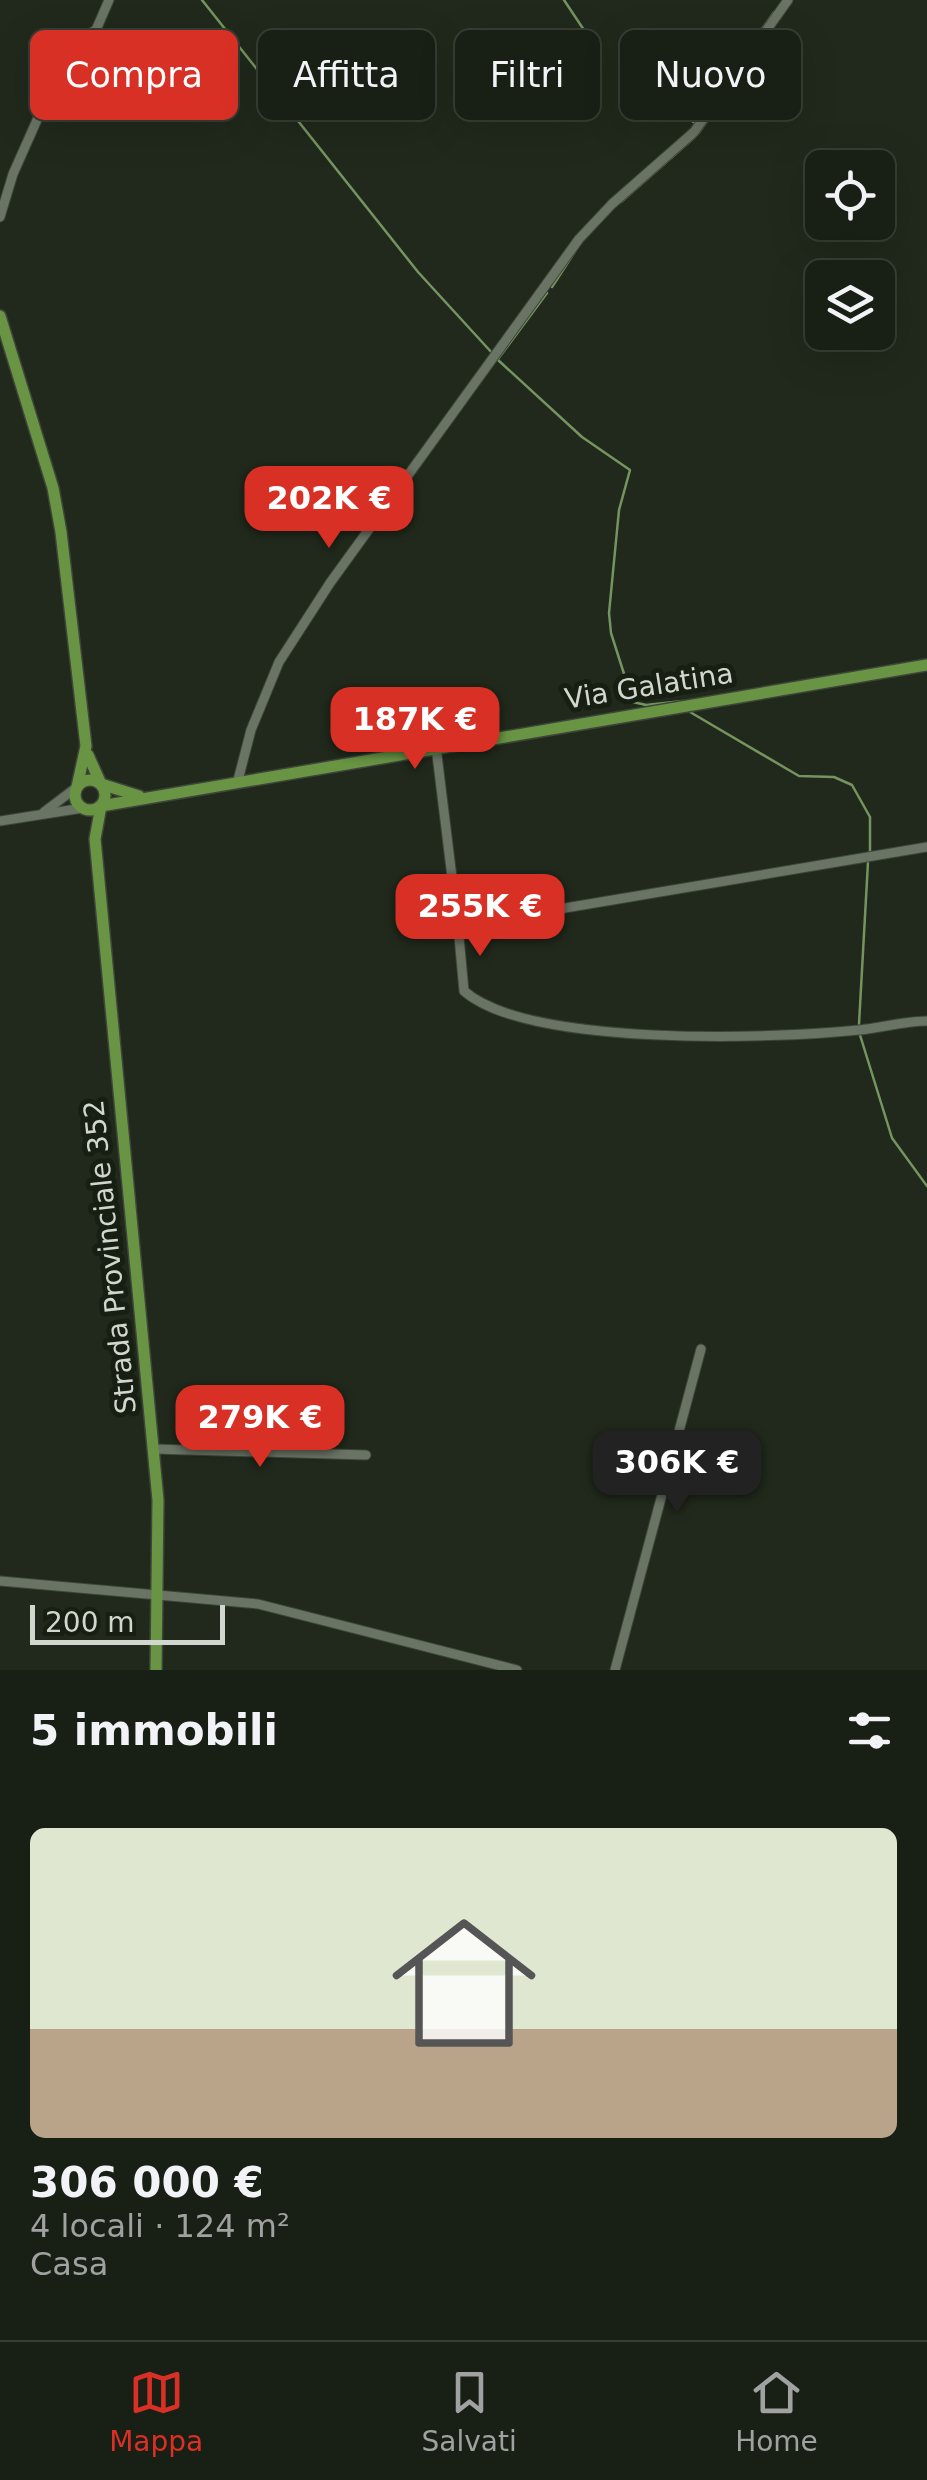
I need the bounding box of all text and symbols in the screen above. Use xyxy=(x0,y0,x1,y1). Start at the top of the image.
chip: Compra xyxy=(30,30,238,120)
chip: Affitta xyxy=(258,30,435,120)
chip: Filtri xyxy=(455,30,600,120)
chip: Nuovo xyxy=(620,30,801,120)
map controls xyxy=(805,150,895,350)
button: locate xyxy=(805,150,895,240)
button: layers xyxy=(805,260,895,350)
pin: 202K € xyxy=(248,466,410,551)
text: 202K € xyxy=(267,479,392,517)
street label: Via Galatina xyxy=(563,656,735,716)
pin: 187K € xyxy=(334,687,496,772)
text: 187K € xyxy=(353,700,478,738)
pin: 255K € xyxy=(399,874,561,959)
text: 255K € xyxy=(418,887,543,925)
street label: Strada Provinciale 352 xyxy=(77,1098,143,1416)
pin: 279K € xyxy=(179,1385,341,1470)
text: 279K € xyxy=(198,1398,323,1436)
pin: 306K € xyxy=(596,1430,758,1515)
text: 306K € xyxy=(615,1443,740,1481)
scale bar xyxy=(30,1600,225,1644)
text: 200 m xyxy=(45,1606,135,1639)
icon: filters xyxy=(842,1703,897,1758)
text: 5 immobili xyxy=(30,1706,278,1755)
icon: home xyxy=(374,1893,554,2073)
text: 306 000 € xyxy=(30,2158,264,2207)
text: 4 locali · 124 m² xyxy=(30,2207,290,2245)
text: Casa xyxy=(30,2245,108,2283)
tab: Mappa xyxy=(109,2365,203,2458)
tab: Salvati xyxy=(422,2365,517,2458)
tab: Home xyxy=(735,2365,818,2458)

